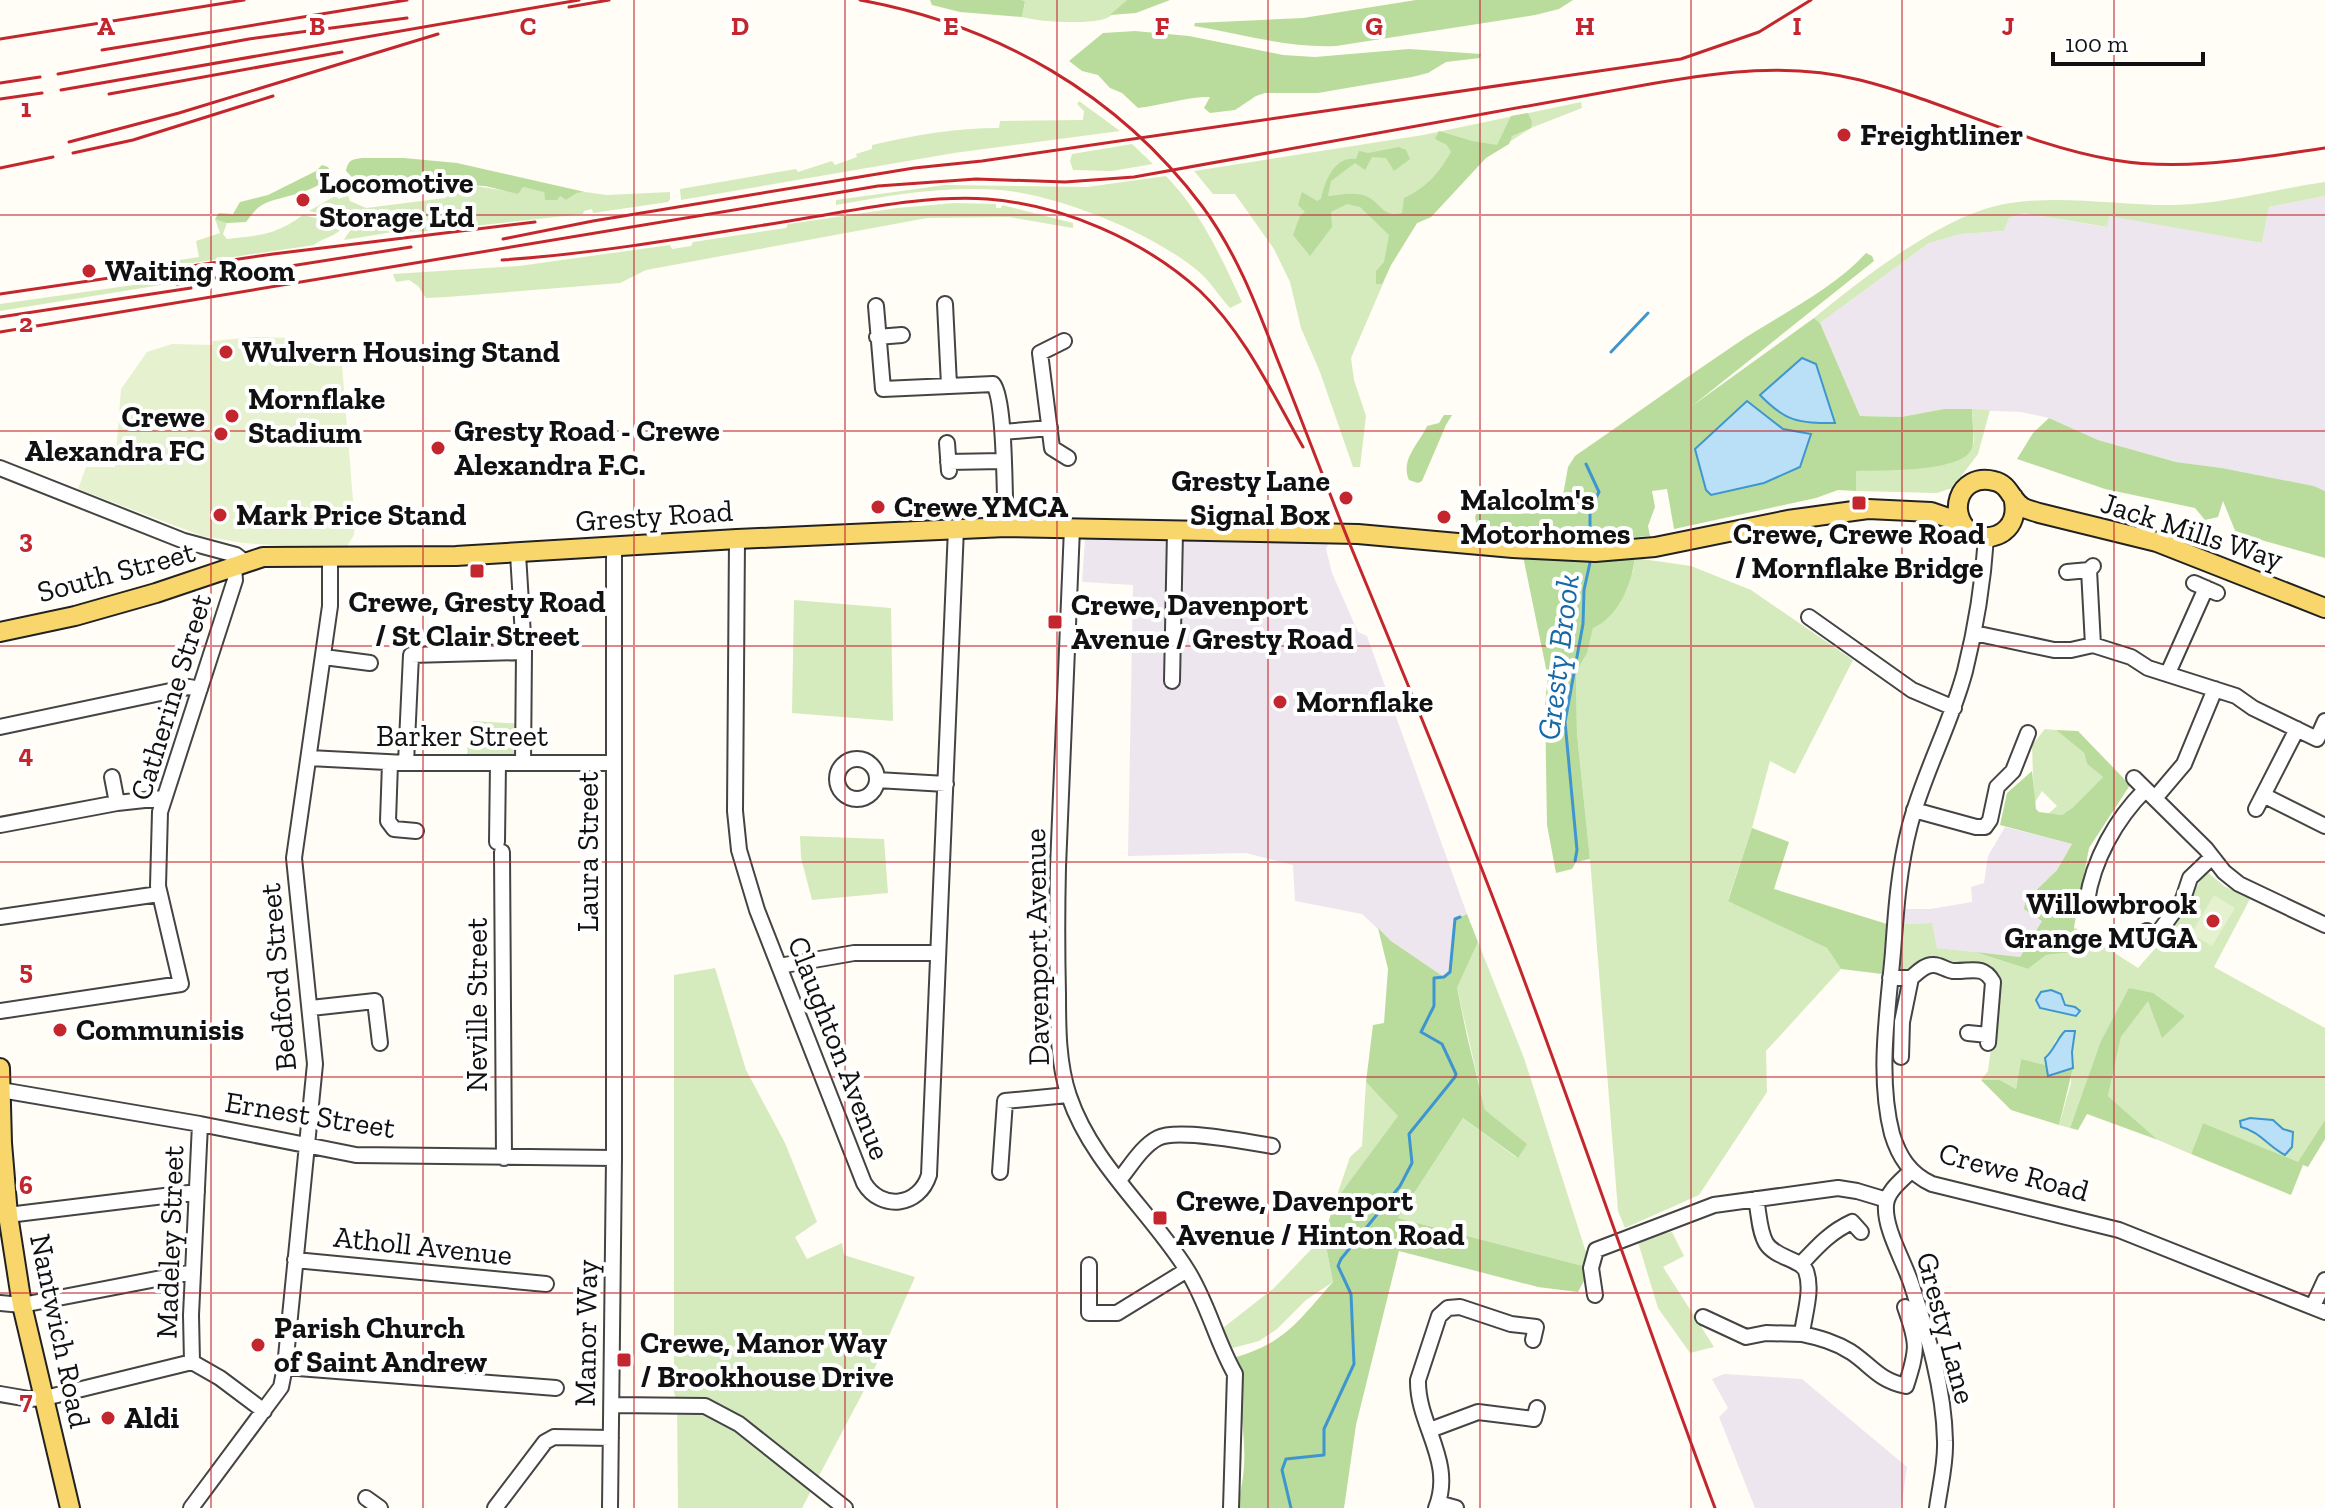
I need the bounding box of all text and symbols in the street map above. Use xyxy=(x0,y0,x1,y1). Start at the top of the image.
text: A xyxy=(97,10,115,42)
text: B xyxy=(309,10,325,42)
text: C xyxy=(520,10,536,42)
text: D xyxy=(731,10,749,42)
text: E xyxy=(943,10,959,42)
text: F xyxy=(1155,10,1170,42)
text: G xyxy=(1365,10,1383,42)
text: H xyxy=(1575,10,1595,42)
text: I xyxy=(1792,10,1802,42)
text: J xyxy=(2002,10,2014,42)
scale bar xyxy=(2053,16,2203,66)
text: 100 m xyxy=(2065,29,2128,58)
text: 1 xyxy=(21,92,32,124)
place label: Freightliner xyxy=(1860,117,2023,153)
marker: Freightliner xyxy=(1835,126,1853,144)
place label: Locomotive Storage Ltd xyxy=(319,165,474,235)
marker: Locomotive Storage Ltd xyxy=(294,191,312,209)
place label: Waiting Room xyxy=(105,253,295,289)
marker: Waiting Room xyxy=(80,262,98,280)
text: 2 xyxy=(19,307,33,339)
place label: Wulvern Housing Stand xyxy=(242,334,560,370)
marker: Wulvern Housing Stand xyxy=(217,343,235,361)
place label: Mornflake Stadium xyxy=(248,381,385,451)
place label: Crewe Alexandra FC xyxy=(25,399,205,469)
marker: Mornflake Stadium xyxy=(223,407,241,425)
place label: Gresty Road - Crewe Alexandra F.C. xyxy=(454,413,720,483)
marker: Crewe Alexandra FC xyxy=(212,425,230,443)
marker: Gresty Road - Crewe Alexandra F.C. xyxy=(429,439,447,457)
place label: Gresty Lane Signal Box xyxy=(1171,463,1330,533)
place label: Malcolm's Motorhomes xyxy=(1460,482,1631,552)
street label: Jack Mills Way xyxy=(2096,485,2288,578)
place label: Crewe YMCA xyxy=(894,489,1069,525)
marker: Gresty Lane Signal Box xyxy=(1337,489,1355,507)
street label: Gresty Road xyxy=(574,493,734,539)
marker: Crewe, Crewe Road / Mornflake Bridge xyxy=(1850,494,1868,512)
place label: Mark Price Stand xyxy=(236,497,466,533)
marker: Crewe YMCA xyxy=(869,498,887,516)
marker: Mark Price Stand xyxy=(211,506,229,524)
marker: Malcolm's Motorhomes xyxy=(1435,508,1453,526)
place label: Crewe, Crewe Road / Mornflake Bridge xyxy=(1733,516,1985,586)
text: 3 xyxy=(19,523,33,555)
street label: South Street xyxy=(33,534,199,610)
marker: Crewe, Gresty Road / St Clair Street xyxy=(468,562,486,580)
water label: Gresty Brook xyxy=(1529,572,1587,742)
place label: Crewe, Gresty Road / St Clair Street xyxy=(348,584,606,654)
place label: Crewe, Davenport Avenue / Gresty Road xyxy=(1071,587,1354,657)
street label: Catherine Street xyxy=(122,589,220,805)
marker: Crewe, Davenport Avenue / Gresty Road xyxy=(1046,613,1064,631)
place label: Mornflake xyxy=(1296,684,1433,720)
marker: Mornflake xyxy=(1271,693,1289,711)
street label: Barker Street xyxy=(376,718,548,754)
text: 4 xyxy=(19,738,34,770)
street label: Laura Street xyxy=(570,772,606,932)
street label: Davenport Avenue xyxy=(1017,828,1057,1066)
street label: Bedford Street xyxy=(252,882,304,1072)
place label: Willowbrook Grange MUGA xyxy=(2004,886,2197,956)
marker: Willowbrook Grange MUGA xyxy=(2204,912,2222,930)
street label: Neville Street xyxy=(459,918,495,1092)
street label: Claughton Avenue xyxy=(780,931,898,1165)
text: 5 xyxy=(19,954,33,986)
place label: Communisis xyxy=(76,1012,245,1048)
marker: Communisis xyxy=(51,1021,69,1039)
street label: Ernest Street xyxy=(222,1084,398,1146)
street label: Crewe Road xyxy=(1935,1135,2093,1209)
street label: Madeley Street xyxy=(149,1145,191,1339)
text: 6 xyxy=(19,1169,33,1201)
place label: Crewe, Davenport Avenue / Hinton Road xyxy=(1176,1183,1465,1253)
marker: Crewe, Davenport Avenue / Hinton Road xyxy=(1151,1209,1169,1227)
street label: Atholl Avenue xyxy=(332,1219,514,1273)
street label: Nantwich Road xyxy=(22,1231,98,1432)
street label: Gresty Lane xyxy=(1909,1248,1983,1408)
street label: Manor Way xyxy=(567,1258,605,1407)
place label: Parish Church of Saint Andrew xyxy=(274,1310,487,1380)
place label: Crewe, Manor Way / Brookhouse Drive xyxy=(640,1325,894,1395)
marker: Parish Church of Saint Andrew xyxy=(249,1336,267,1354)
marker: Crewe, Manor Way / Brookhouse Drive xyxy=(615,1351,633,1369)
text: 7 xyxy=(20,1384,33,1416)
place label: Aldi xyxy=(124,1400,179,1436)
marker: Aldi xyxy=(99,1409,117,1427)

